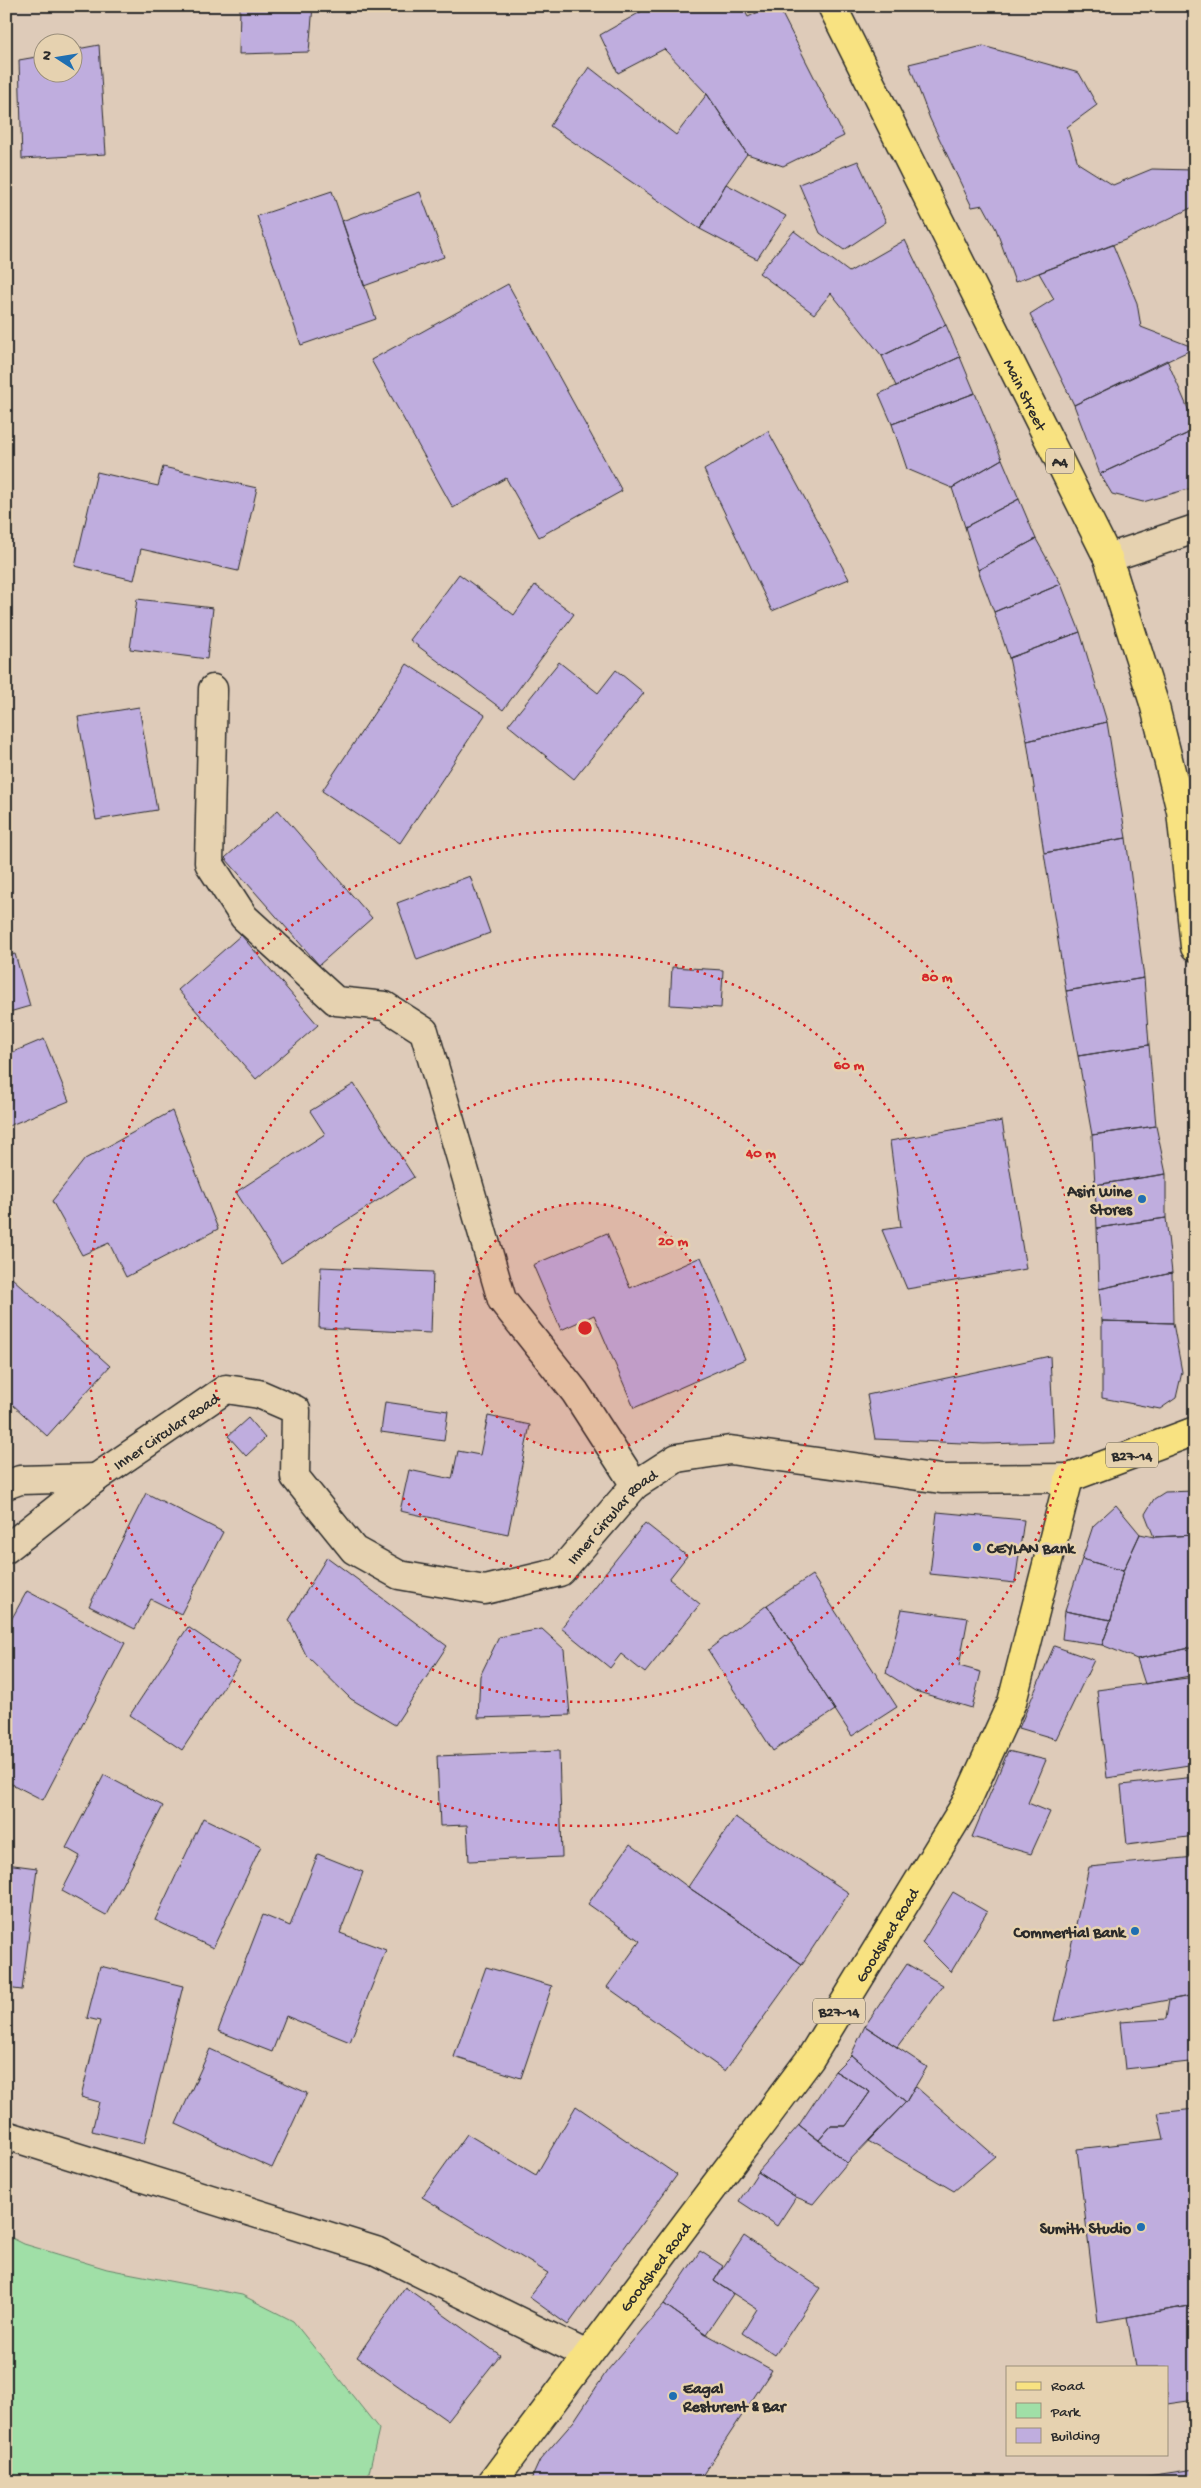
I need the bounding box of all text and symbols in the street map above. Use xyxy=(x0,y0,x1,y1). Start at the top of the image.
north arrow xyxy=(32,32,82,82)
text: N xyxy=(38,50,57,62)
street label: Main Street xyxy=(997,357,1049,436)
road number: A4 xyxy=(1046,448,1074,474)
text: 80 m xyxy=(922,969,953,987)
text: 60 m xyxy=(834,1057,865,1075)
text: 40 m xyxy=(745,1145,776,1163)
place label: Asiri Wine Stores xyxy=(1066,1184,1133,1221)
marker: Asiri Wine Stores xyxy=(1136,1193,1148,1205)
text: 20 m xyxy=(658,1233,688,1251)
centre of rings xyxy=(576,1319,594,1337)
street label: Inner Circular Road xyxy=(111,1389,226,1476)
road number: B27-14 xyxy=(1106,1442,1158,1468)
street label: Inner Circular Road xyxy=(565,1466,663,1570)
marker: CEYLAN Bank xyxy=(971,1541,983,1553)
place label: CEYLAN Bank xyxy=(986,1541,1076,1560)
street label: Goodshed Road xyxy=(853,1884,926,1987)
place label: Commertial Bank xyxy=(1012,1925,1127,1944)
marker: Commertial Bank xyxy=(1129,1925,1141,1937)
road number: B27-14 xyxy=(813,1998,865,2024)
street label: Goodshed Road xyxy=(617,2219,698,2317)
place label: Sumith Studio xyxy=(1040,2221,1132,2240)
marker: Sumith Studio xyxy=(1135,2221,1147,2233)
legend xyxy=(1006,2366,1168,2456)
text: Road xyxy=(1051,2378,1085,2396)
place label: Eagal Resturent & Bar xyxy=(682,2381,788,2418)
marker: Eagal Resturent & Bar xyxy=(667,2390,679,2402)
text: Park xyxy=(1050,2404,1081,2422)
text: Building xyxy=(1050,2428,1100,2446)

